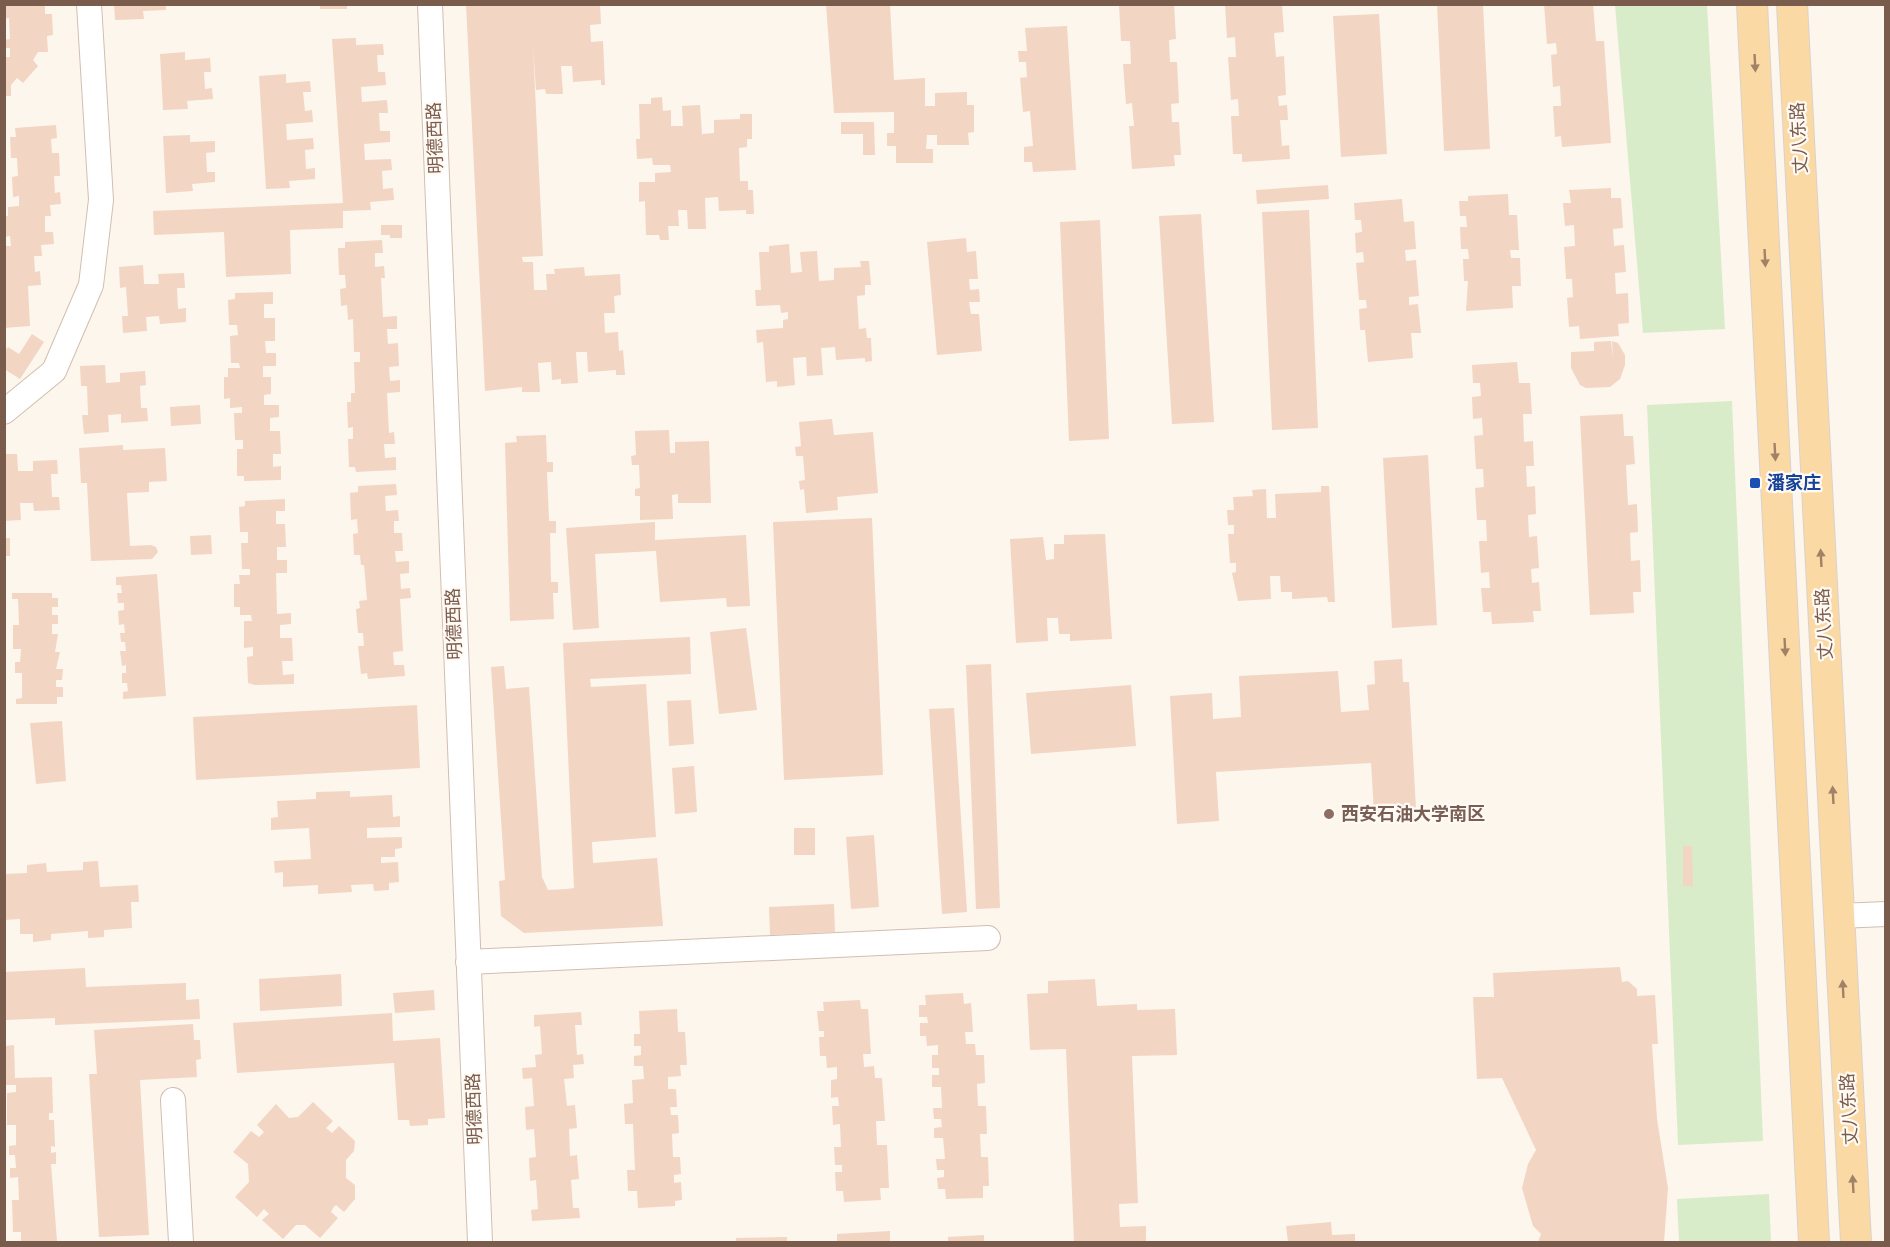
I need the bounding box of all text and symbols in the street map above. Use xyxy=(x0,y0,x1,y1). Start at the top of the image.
one-way arrow xyxy=(1751,53,1760,72)
street label: 丈八东路 xyxy=(1786,101,1812,175)
street label: 明德西路 xyxy=(423,102,447,174)
one-way arrow xyxy=(1761,248,1770,267)
one-way arrow xyxy=(1770,443,1779,462)
place label: 潘家庄 xyxy=(1767,472,1821,494)
marker: 潘家庄 xyxy=(1748,476,1762,490)
one-way arrow xyxy=(1816,548,1825,567)
street label: 丈八东路 xyxy=(1811,587,1837,661)
street label: 明德西路 xyxy=(442,588,466,660)
one-way arrow xyxy=(1780,638,1789,657)
one-way arrow xyxy=(1829,785,1838,804)
place label: 西安石油大学南区 xyxy=(1341,803,1485,825)
marker: 西安石油大学南区 xyxy=(1322,807,1336,821)
one-way arrow xyxy=(1839,980,1848,999)
street label: 丈八东路 xyxy=(1836,1072,1862,1146)
street label: 明德西路 xyxy=(462,1073,486,1145)
one-way arrow xyxy=(1849,1175,1858,1194)

